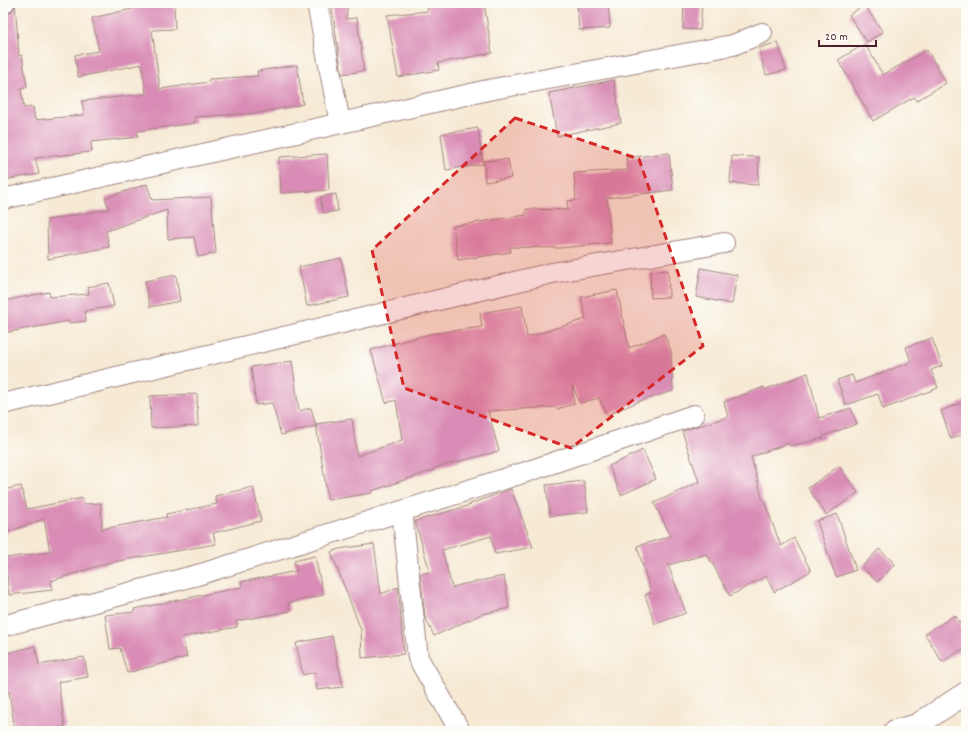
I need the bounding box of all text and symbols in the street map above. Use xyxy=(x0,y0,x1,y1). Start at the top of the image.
scale bar xyxy=(819,22,876,48)
text: 20 m xyxy=(825,29,848,46)

